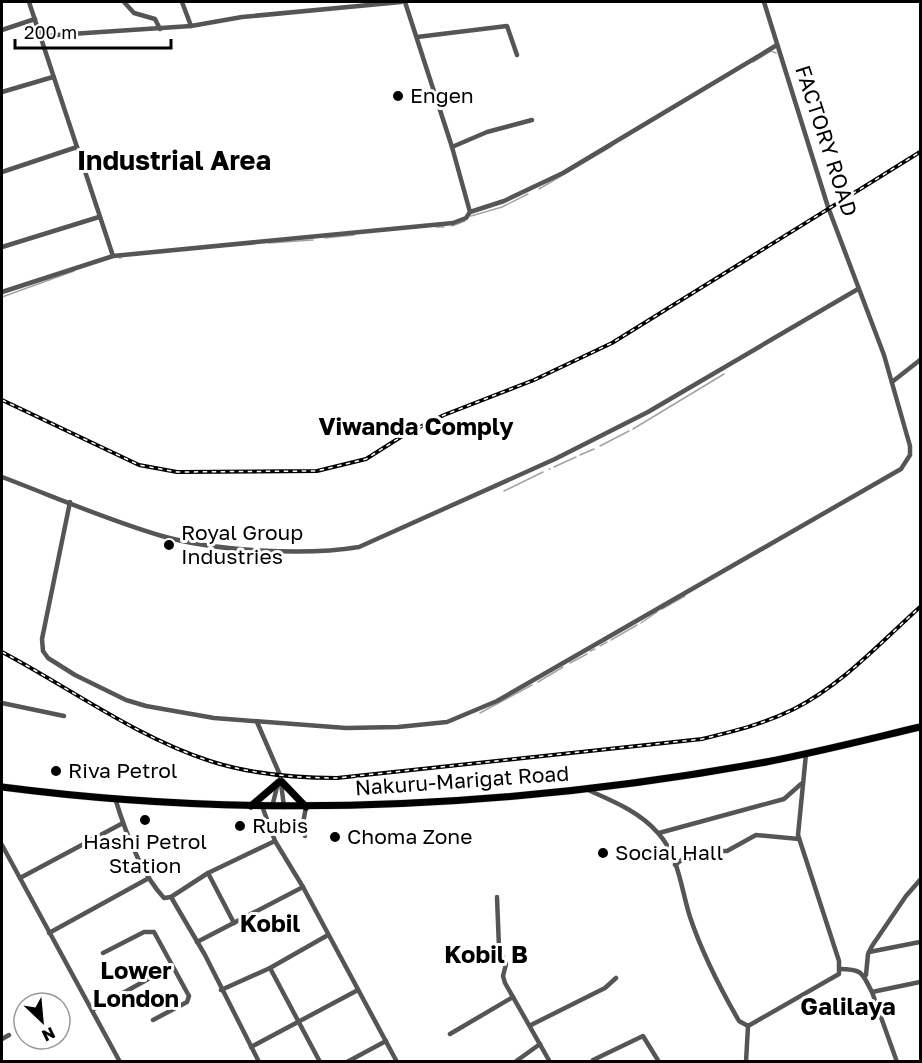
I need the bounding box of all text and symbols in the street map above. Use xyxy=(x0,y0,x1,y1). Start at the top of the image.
scale bar xyxy=(15,12,171,50)
text: 200 m xyxy=(24,21,77,43)
street label: FACTORY ROAD xyxy=(790,62,864,220)
place label: Engen xyxy=(410,82,474,108)
marker: Engen xyxy=(391,89,405,103)
district label: Industrial Area xyxy=(77,144,271,176)
district label: Viwanda Comply xyxy=(318,411,514,440)
place label: Royal Group Industries xyxy=(181,519,303,569)
marker: Royal Group Industries xyxy=(162,538,176,552)
place label: Riva Petrol xyxy=(68,757,178,783)
street label: Nakuru-Marigat Road xyxy=(354,760,570,800)
marker: Riva Petrol xyxy=(49,764,63,778)
place label: Rubis xyxy=(252,812,308,838)
marker: Hashi Petrol Station xyxy=(138,813,152,827)
marker: Rubis xyxy=(233,819,247,833)
place label: Choma Zone xyxy=(347,823,472,849)
place label: Hashi Petrol Station xyxy=(83,828,207,878)
marker: Choma Zone xyxy=(328,830,342,844)
place label: Social Hall xyxy=(615,839,723,865)
marker: Social Hall xyxy=(596,846,610,860)
district label: Kobil xyxy=(240,908,300,937)
district label: Kobil B xyxy=(444,939,528,968)
district label: Lower London xyxy=(93,955,179,1012)
north arrow xyxy=(12,991,72,1051)
district label: Galilaya xyxy=(800,991,896,1020)
text: N xyxy=(39,1023,58,1046)

